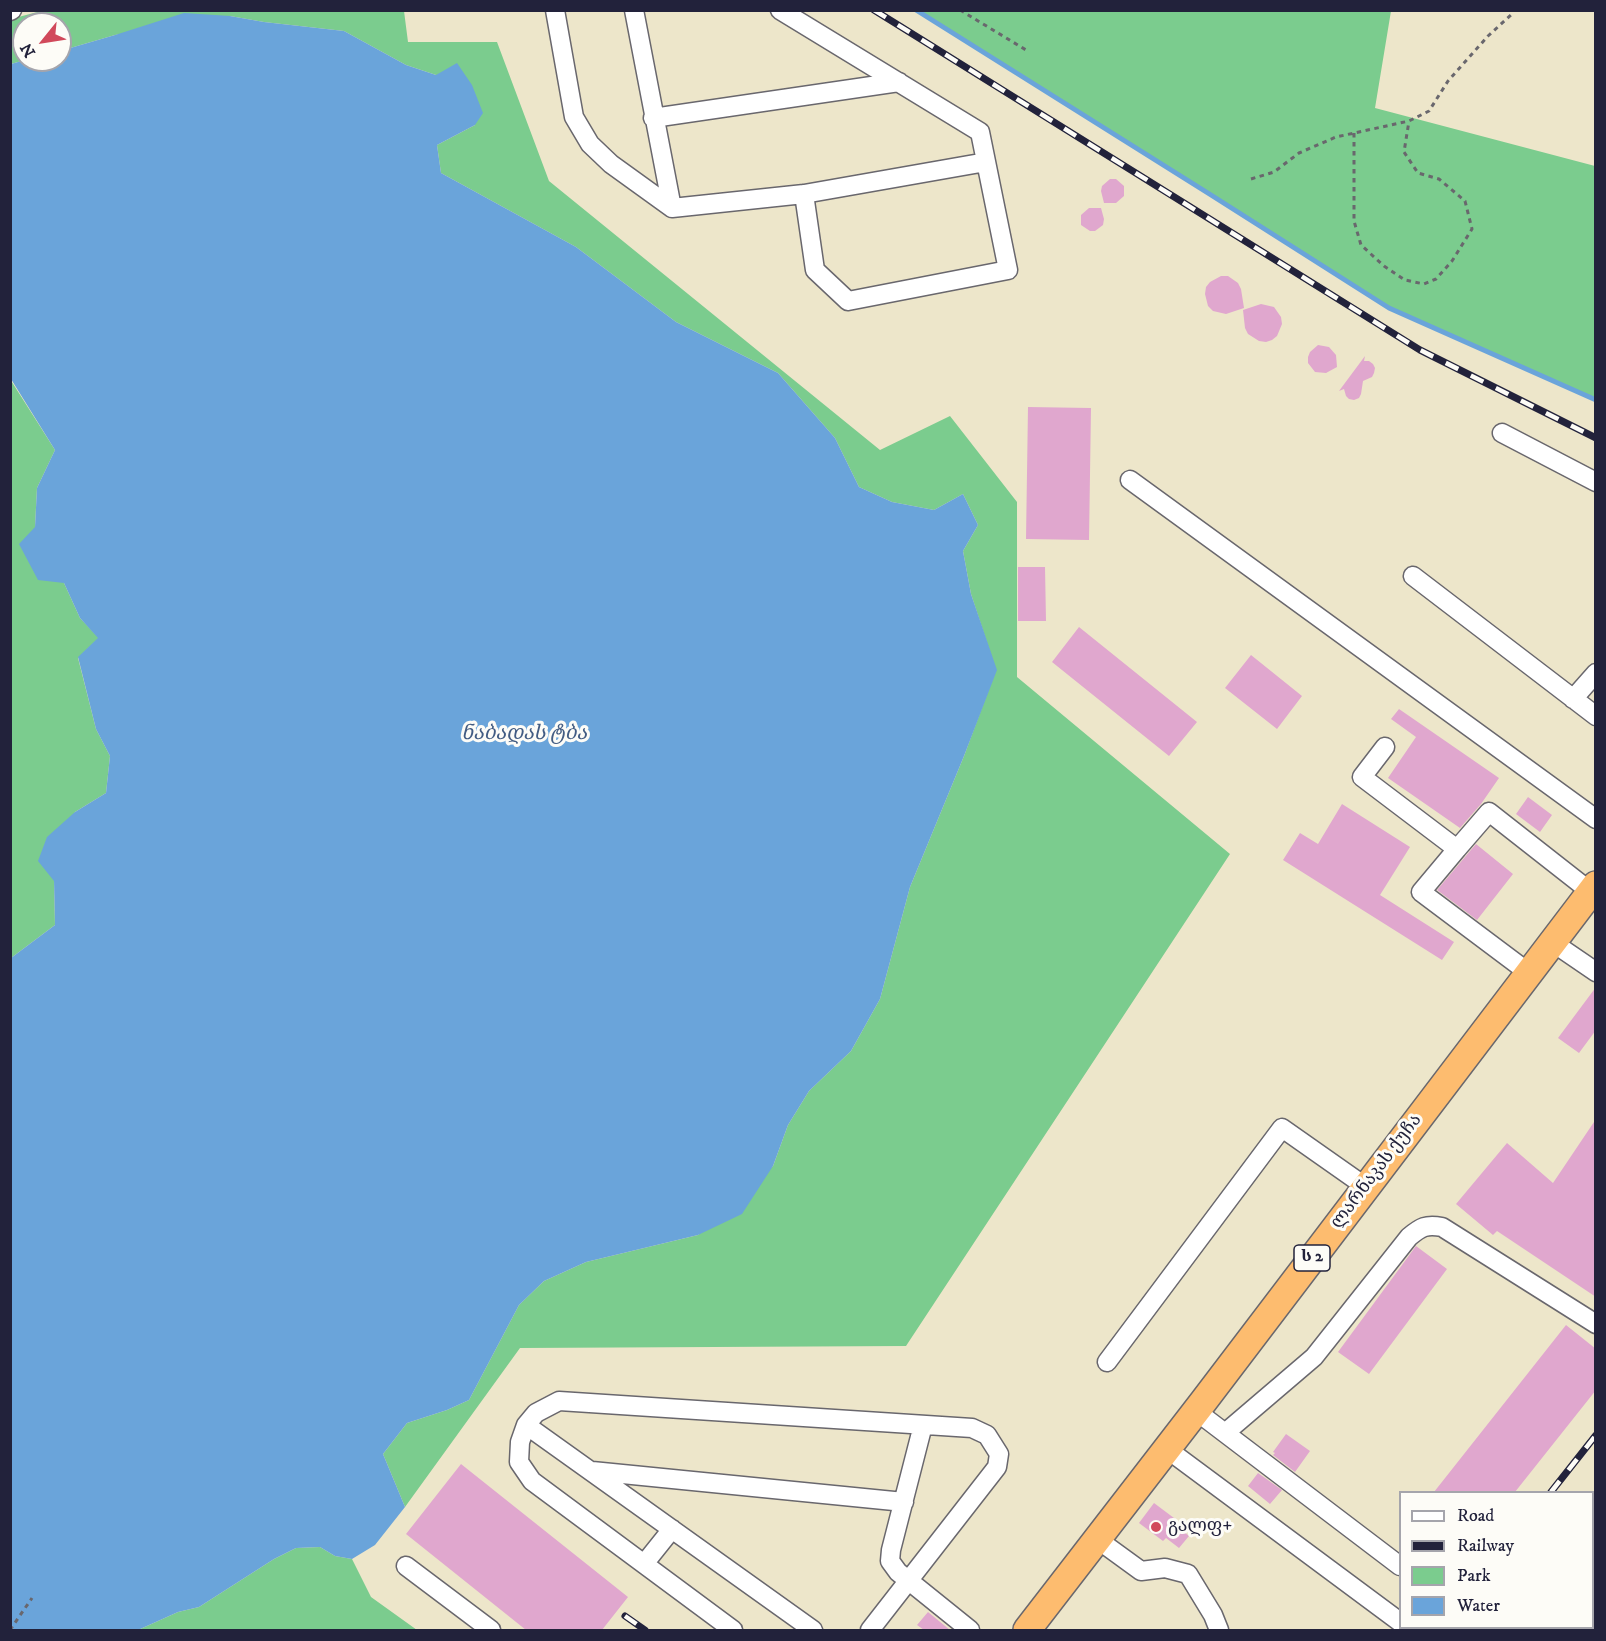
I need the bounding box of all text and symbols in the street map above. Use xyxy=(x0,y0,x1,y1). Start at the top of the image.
north arrow xyxy=(12,12,72,72)
text: N xyxy=(16,39,40,61)
water label: ნაბადას ტბა xyxy=(461,723,587,747)
street label: ლარნაკას ქუჩა xyxy=(1327,1110,1427,1234)
road number: ს 2 xyxy=(1294,1245,1330,1271)
legend xyxy=(1399,1491,1594,1629)
text: Road xyxy=(1457,1505,1494,1527)
place label: გალფ+ xyxy=(1168,1516,1232,1538)
marker: გალფ+ xyxy=(1149,1520,1163,1534)
text: Railway xyxy=(1457,1535,1514,1557)
text: Park xyxy=(1457,1565,1491,1587)
text: Water xyxy=(1457,1595,1500,1617)

